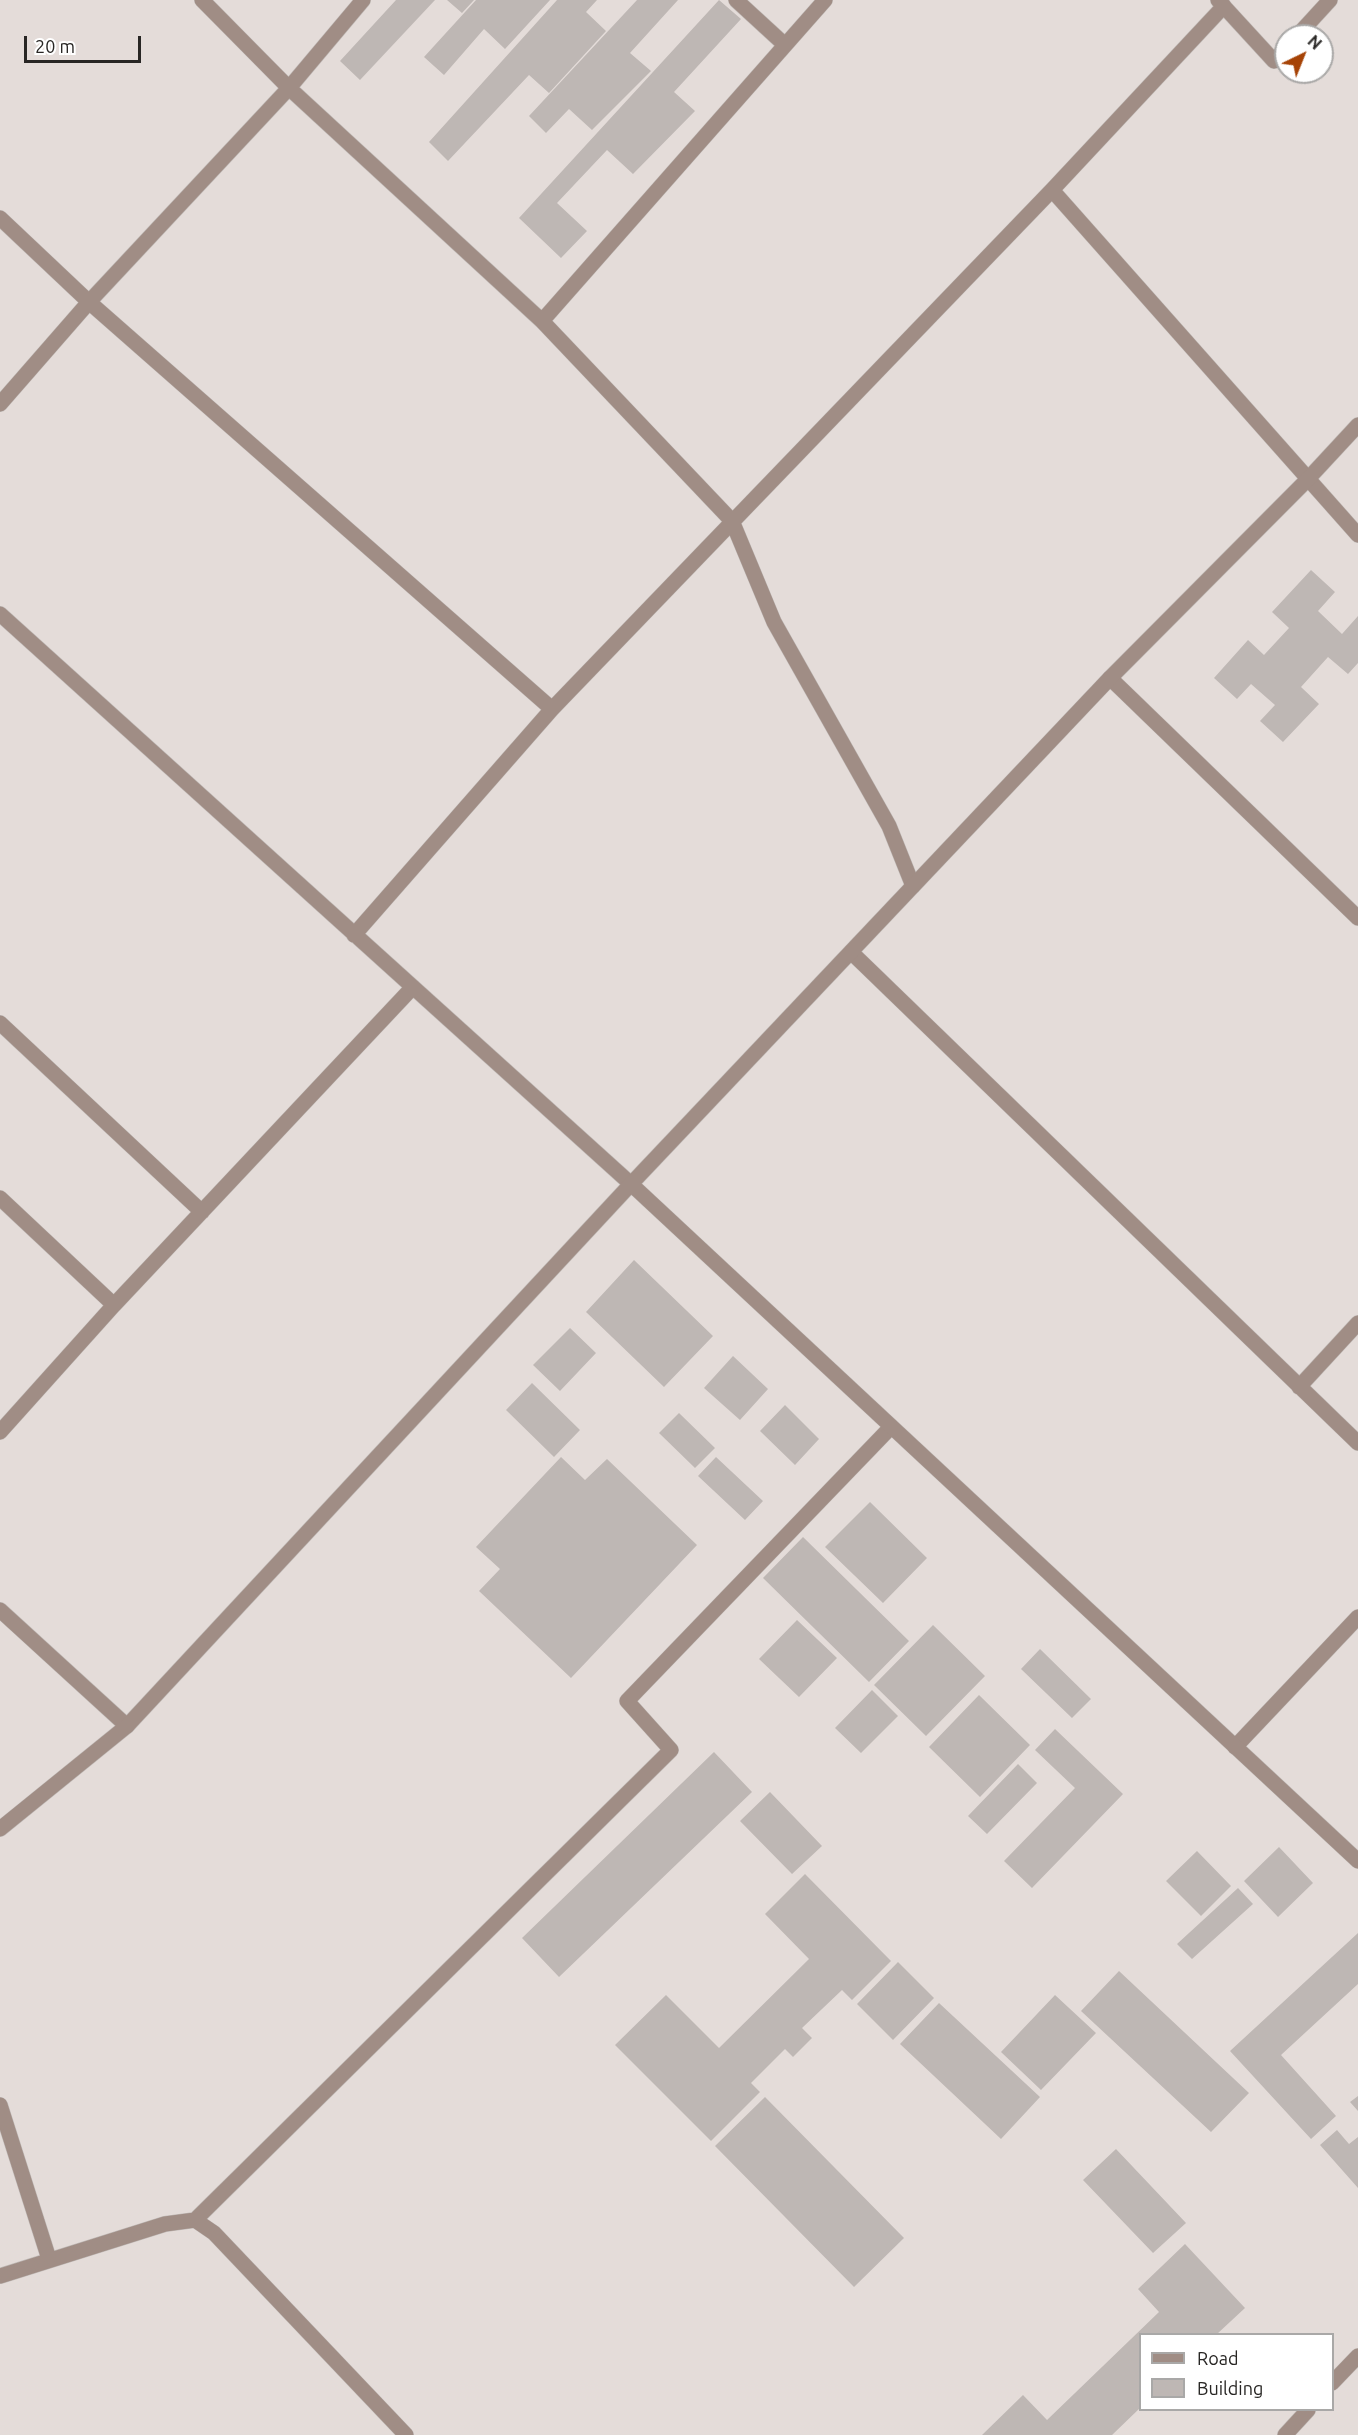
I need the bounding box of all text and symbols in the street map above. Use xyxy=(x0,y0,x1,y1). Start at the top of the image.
scale bar xyxy=(27,24,144,62)
north arrow xyxy=(1274,24,1334,84)
text: N xyxy=(1304,32,1325,53)
text: 20 m xyxy=(35,36,75,56)
legend xyxy=(1139,2333,1334,2411)
text: Road xyxy=(1197,2348,1239,2368)
text: Building xyxy=(1197,2378,1263,2398)

